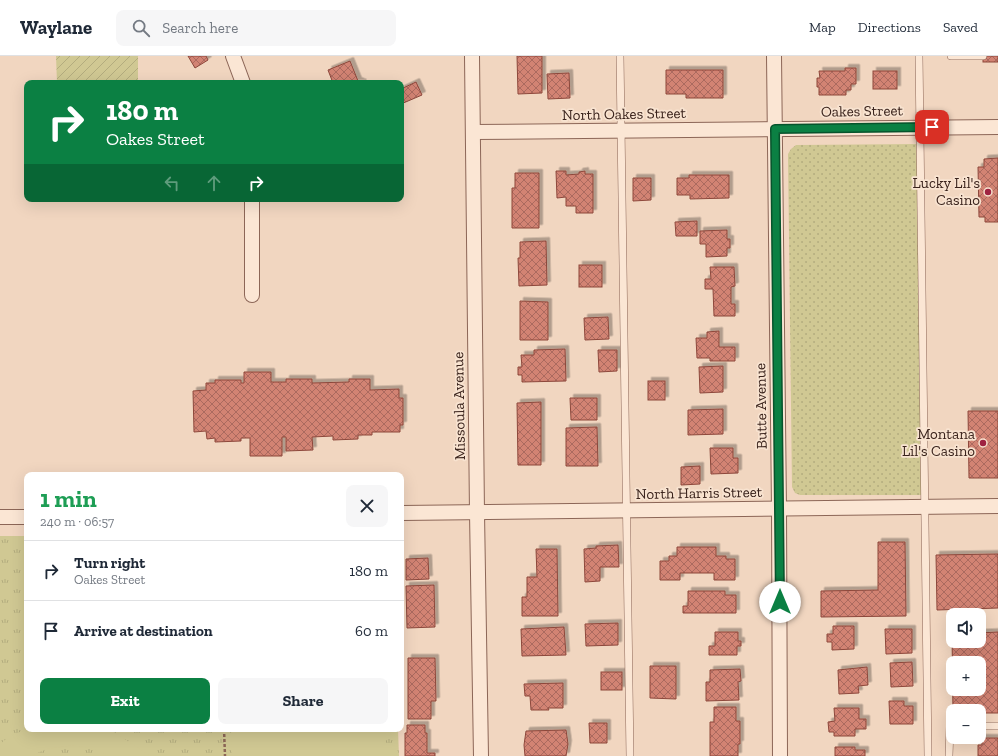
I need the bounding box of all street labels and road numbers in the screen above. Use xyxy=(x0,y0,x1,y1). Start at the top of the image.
street label: Oakes Street xyxy=(821,101,904,121)
street label: North Oakes Street xyxy=(562,104,687,124)
street label: Missoula Avenue xyxy=(449,352,469,460)
street label: Butte Avenue xyxy=(751,363,771,449)
street label: North Harris Street xyxy=(636,483,763,503)

